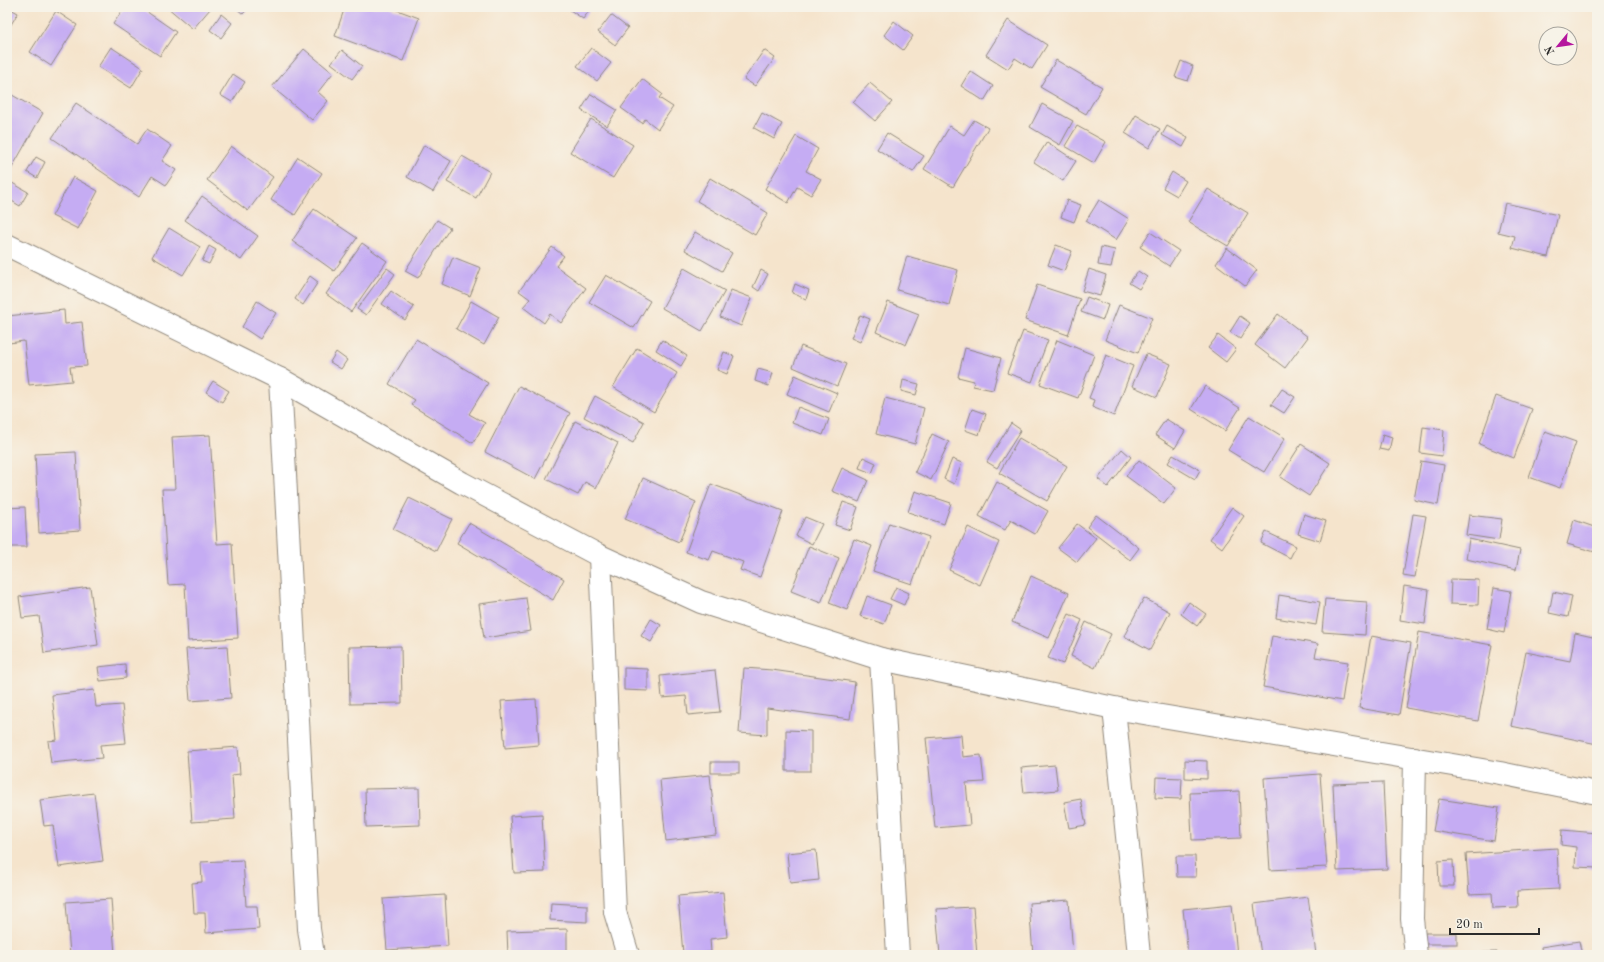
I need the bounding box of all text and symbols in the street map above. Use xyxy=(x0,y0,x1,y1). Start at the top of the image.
north arrow xyxy=(1538,26,1578,66)
text: N xyxy=(1543,43,1557,56)
scale bar xyxy=(1450,910,1539,936)
text: 20 m xyxy=(1456,919,1483,931)

